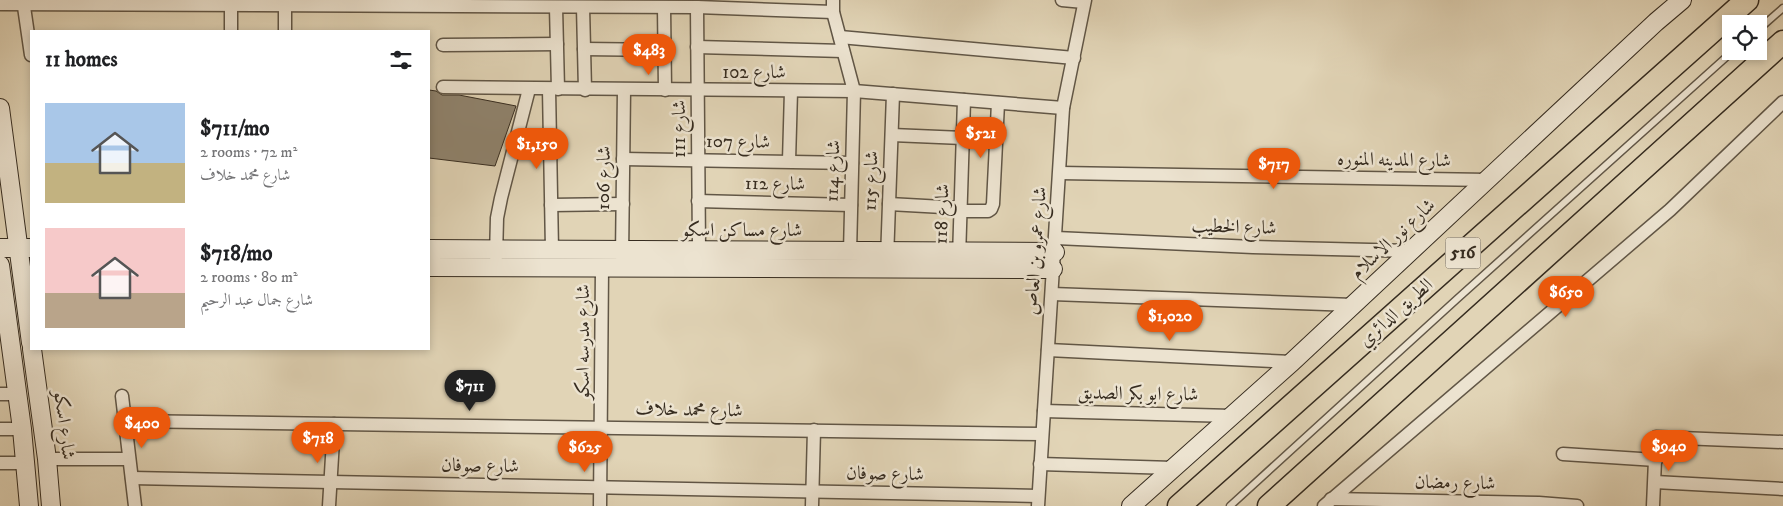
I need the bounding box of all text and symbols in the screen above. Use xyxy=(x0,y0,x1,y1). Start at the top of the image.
map controls xyxy=(1722,15,1767,60)
button: locate xyxy=(1722,15,1767,60)
pin: $483 xyxy=(619,34,679,76)
text: $483 xyxy=(633,40,665,60)
icon: filters xyxy=(387,46,415,74)
text: 11 homes xyxy=(45,47,118,73)
street label: شارع 102 xyxy=(722,61,786,87)
street label: شارع 111 xyxy=(668,100,694,158)
text: $711/mo xyxy=(200,116,270,142)
pin: $521 xyxy=(951,116,1011,159)
icon: home xyxy=(85,123,145,183)
text: $521 xyxy=(966,123,996,143)
pin: $1,150 xyxy=(496,128,578,170)
street label: شارع 107 xyxy=(706,130,770,157)
text: $1,150 xyxy=(516,134,558,154)
street label: شارع 114 xyxy=(820,140,849,202)
text: 2 rooms · 72 m² xyxy=(200,142,297,162)
street label: شارع 106 xyxy=(592,146,619,210)
pin: $717 xyxy=(1244,148,1304,190)
street label: شارع المدينه المنوره xyxy=(1337,148,1451,175)
street label: شارع 115 xyxy=(858,150,887,212)
text: $717 xyxy=(1258,154,1290,174)
text: شارع محمد خلاف xyxy=(200,165,290,185)
street label: شارع 112 xyxy=(745,172,805,199)
street label: شارع 118 xyxy=(929,183,958,245)
street label: شارع عمرو بن العاص xyxy=(1020,186,1055,316)
street label: شارع نور الاسلام xyxy=(1346,194,1443,287)
street label: شارع الخطيب xyxy=(1191,214,1277,243)
street label: شارع مساكن اسكو xyxy=(680,219,802,245)
road number: 516 xyxy=(1446,238,1480,268)
text: $718/mo xyxy=(200,241,272,267)
icon: home xyxy=(85,248,145,308)
text: 2 rooms · 80 m² xyxy=(200,267,298,287)
street label: الطريق الدائري xyxy=(1354,274,1440,355)
pin: $650 xyxy=(1536,276,1596,318)
text: $650 xyxy=(1549,282,1583,302)
street label: شارع مدرسه اسكو xyxy=(572,284,598,402)
text: شارع جمال عبد الرحيم xyxy=(200,290,313,310)
pin: $1,020 xyxy=(1129,300,1211,342)
text: $1,020 xyxy=(1148,306,1192,326)
pin: $711 xyxy=(440,370,500,412)
text: $711 xyxy=(456,376,484,396)
street label: شارع ابو بكر الصديق xyxy=(1077,381,1199,410)
street label: شارع اسكو xyxy=(45,387,80,461)
street label: شارع محمد خلاف xyxy=(635,398,743,425)
pin: $400 xyxy=(112,406,172,449)
text: $400 xyxy=(124,413,160,433)
pin: $718 xyxy=(288,422,348,464)
text: $718 xyxy=(302,428,334,448)
pin: $625 xyxy=(555,430,615,473)
pin: $940 xyxy=(1639,430,1699,472)
text: $940 xyxy=(1652,436,1686,456)
text: $625 xyxy=(569,437,601,457)
street label: شارع صوفان xyxy=(441,454,519,481)
street label: شارع صوفان xyxy=(846,462,924,489)
street label: شارع رمضان xyxy=(1414,471,1496,498)

